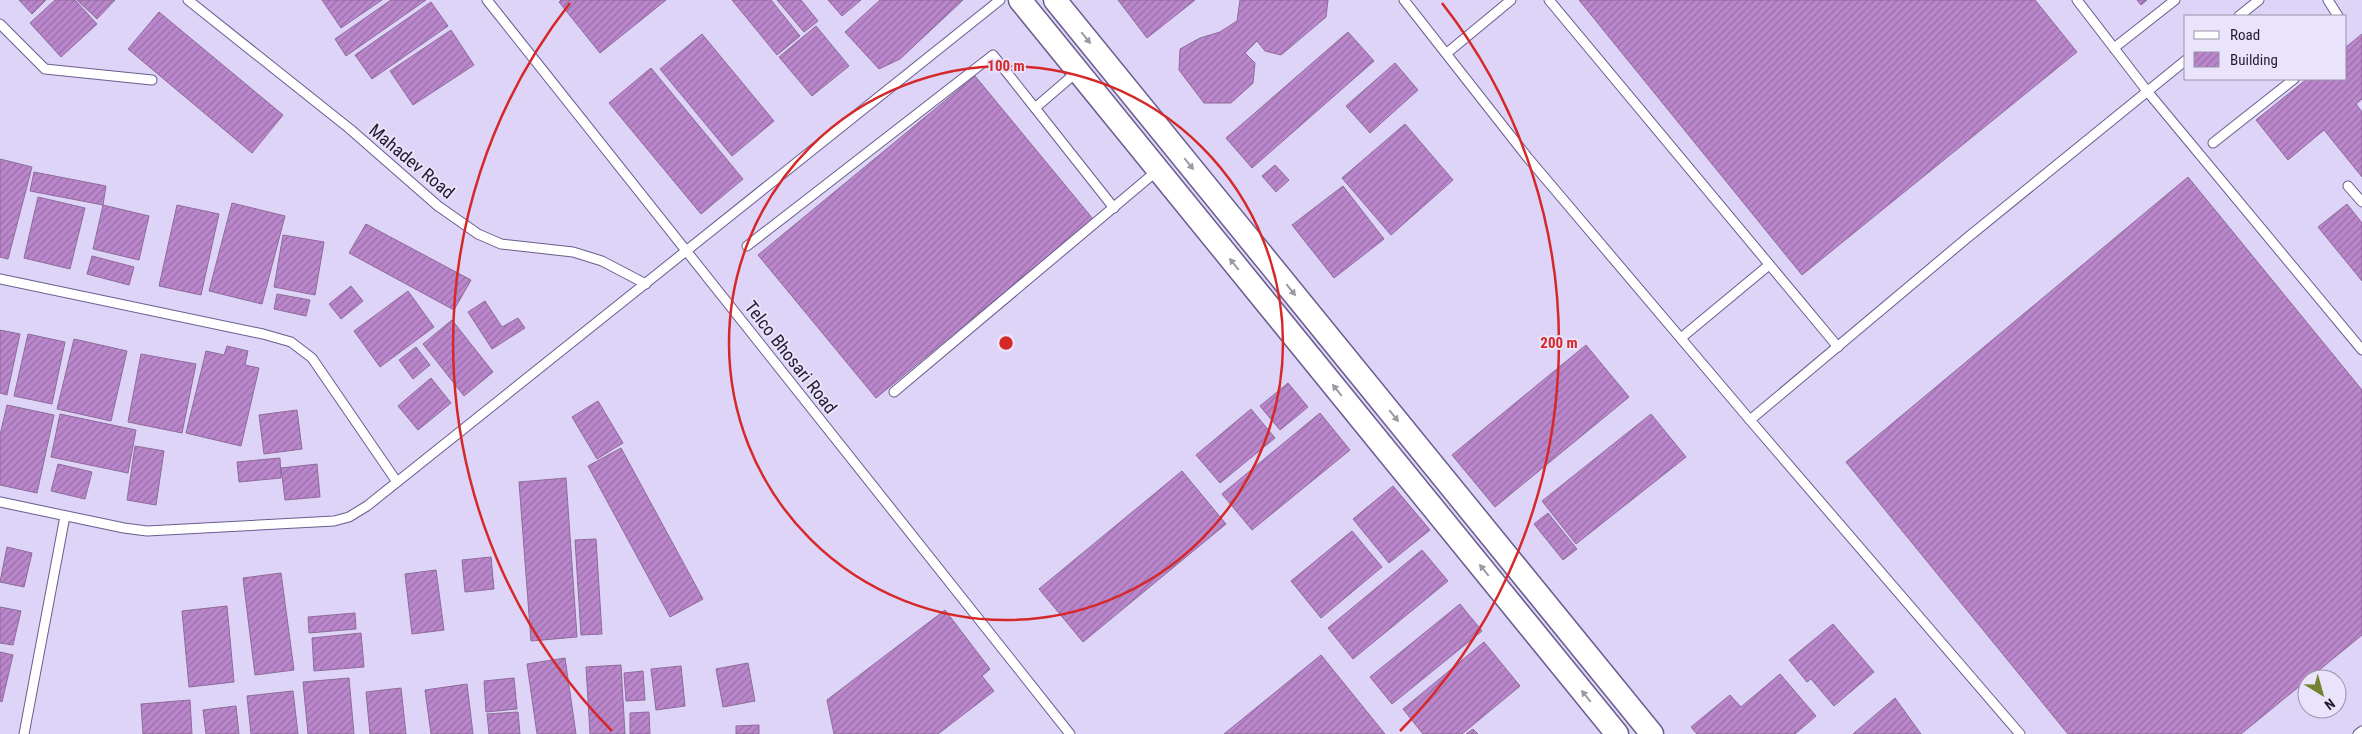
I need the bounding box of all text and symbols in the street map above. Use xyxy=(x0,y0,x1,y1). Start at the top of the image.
legend xyxy=(2184,15,2347,80)
text: Road xyxy=(2230,26,2260,44)
one-way arrow xyxy=(1081,31,1092,44)
text: Building xyxy=(2230,51,2278,69)
text: 100 m xyxy=(987,57,1025,75)
street label: Mahadev Road xyxy=(365,119,459,203)
one-way arrow xyxy=(1183,157,1194,170)
one-way arrow xyxy=(1229,257,1240,270)
one-way arrow xyxy=(1286,283,1297,296)
street label: Telco Bhosari Road xyxy=(741,297,841,417)
centre of rings xyxy=(997,334,1015,352)
text: 200 m xyxy=(1540,334,1578,352)
one-way arrow xyxy=(1331,383,1342,396)
one-way arrow xyxy=(1388,409,1399,422)
one-way arrow xyxy=(1478,564,1489,577)
north arrow xyxy=(2297,669,2347,719)
one-way arrow xyxy=(1581,690,1592,703)
text: N xyxy=(2322,695,2338,713)

